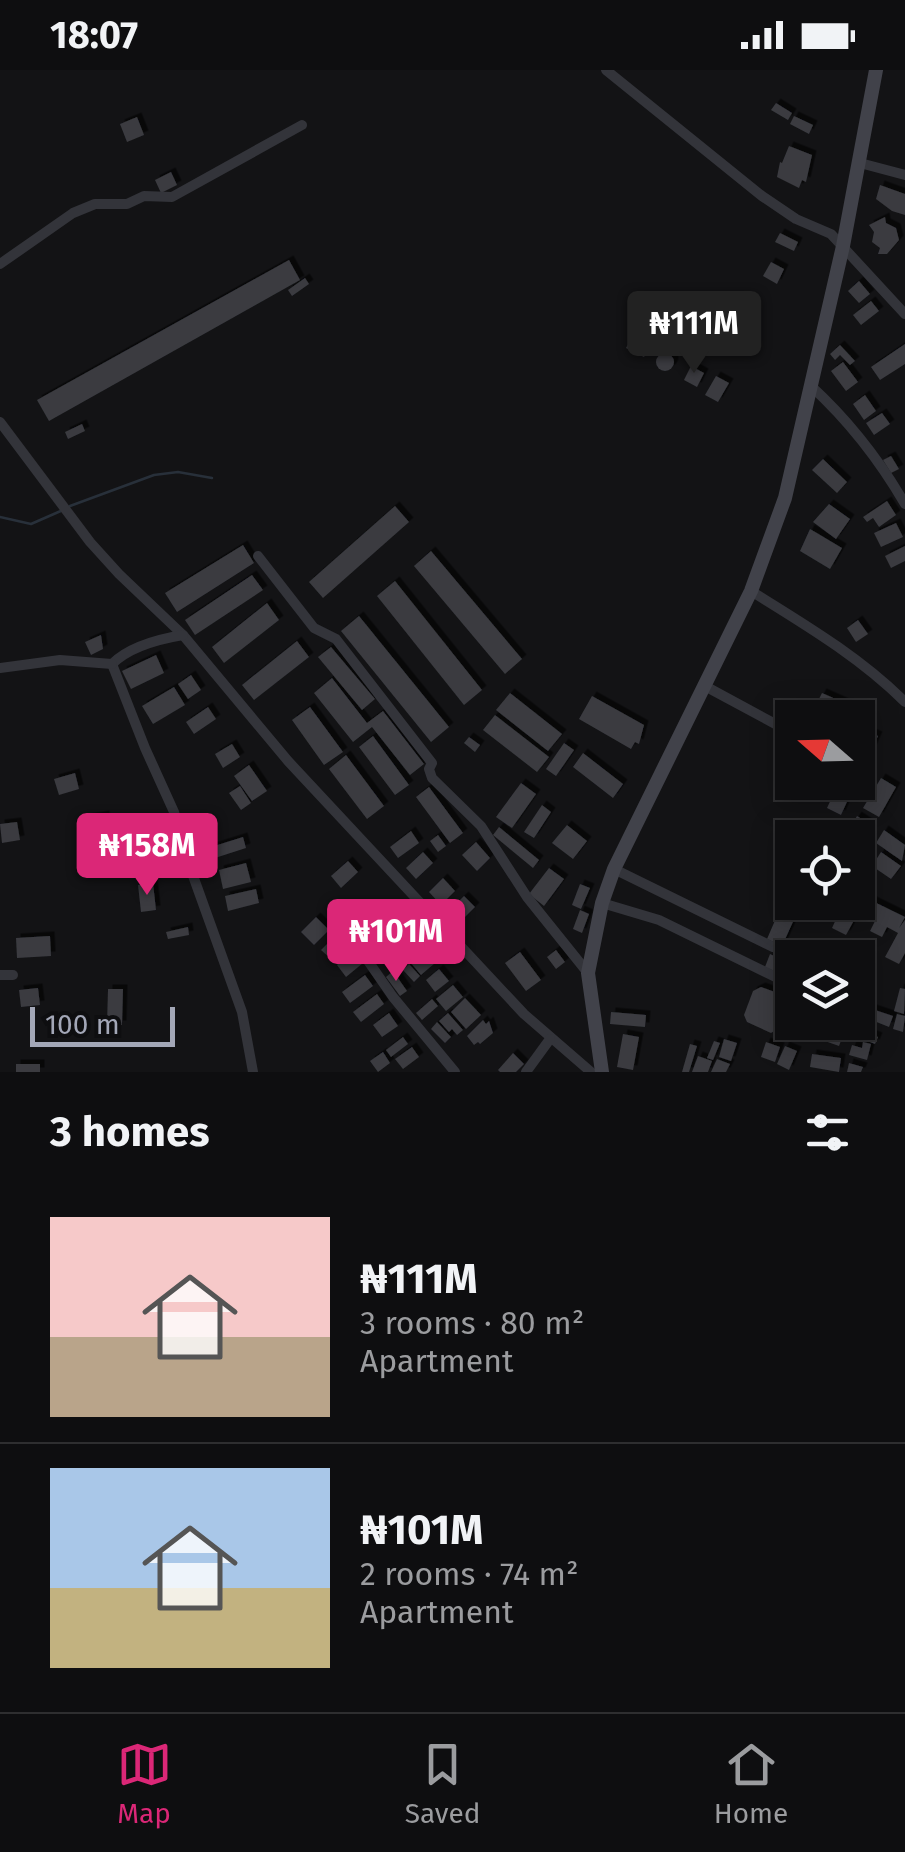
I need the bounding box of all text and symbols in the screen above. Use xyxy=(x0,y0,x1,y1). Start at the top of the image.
text: 18:07 xyxy=(50,12,138,58)
pin: ₦111M xyxy=(624,291,764,376)
text: ₦111M xyxy=(649,304,739,342)
north arrow xyxy=(775,700,875,800)
map controls xyxy=(775,700,875,1040)
pin: ₦158M xyxy=(77,813,217,898)
button: locate xyxy=(775,820,875,920)
text: ₦158M xyxy=(99,826,195,864)
pin: ₦101M xyxy=(326,899,466,984)
text: ₦101M xyxy=(349,912,443,950)
button: layers xyxy=(775,940,875,1040)
scale bar xyxy=(30,1002,175,1046)
text: 100 m xyxy=(45,1008,120,1041)
icon: filters xyxy=(800,1105,855,1160)
text: 3 homes xyxy=(50,1107,210,1157)
text: ₦111M xyxy=(360,1254,478,1304)
icon: home xyxy=(130,1257,250,1377)
text: 3 rooms · 80 m² xyxy=(360,1304,584,1342)
text: Apartment xyxy=(360,1342,514,1380)
text: ₦101M xyxy=(360,1505,483,1555)
icon: home xyxy=(130,1508,250,1628)
text: 2 rooms · 74 m² xyxy=(360,1555,579,1593)
text: Apartment xyxy=(360,1593,514,1631)
tab: Map xyxy=(117,1737,172,1830)
tab: Saved xyxy=(405,1737,481,1830)
tab: Home xyxy=(714,1737,788,1830)

